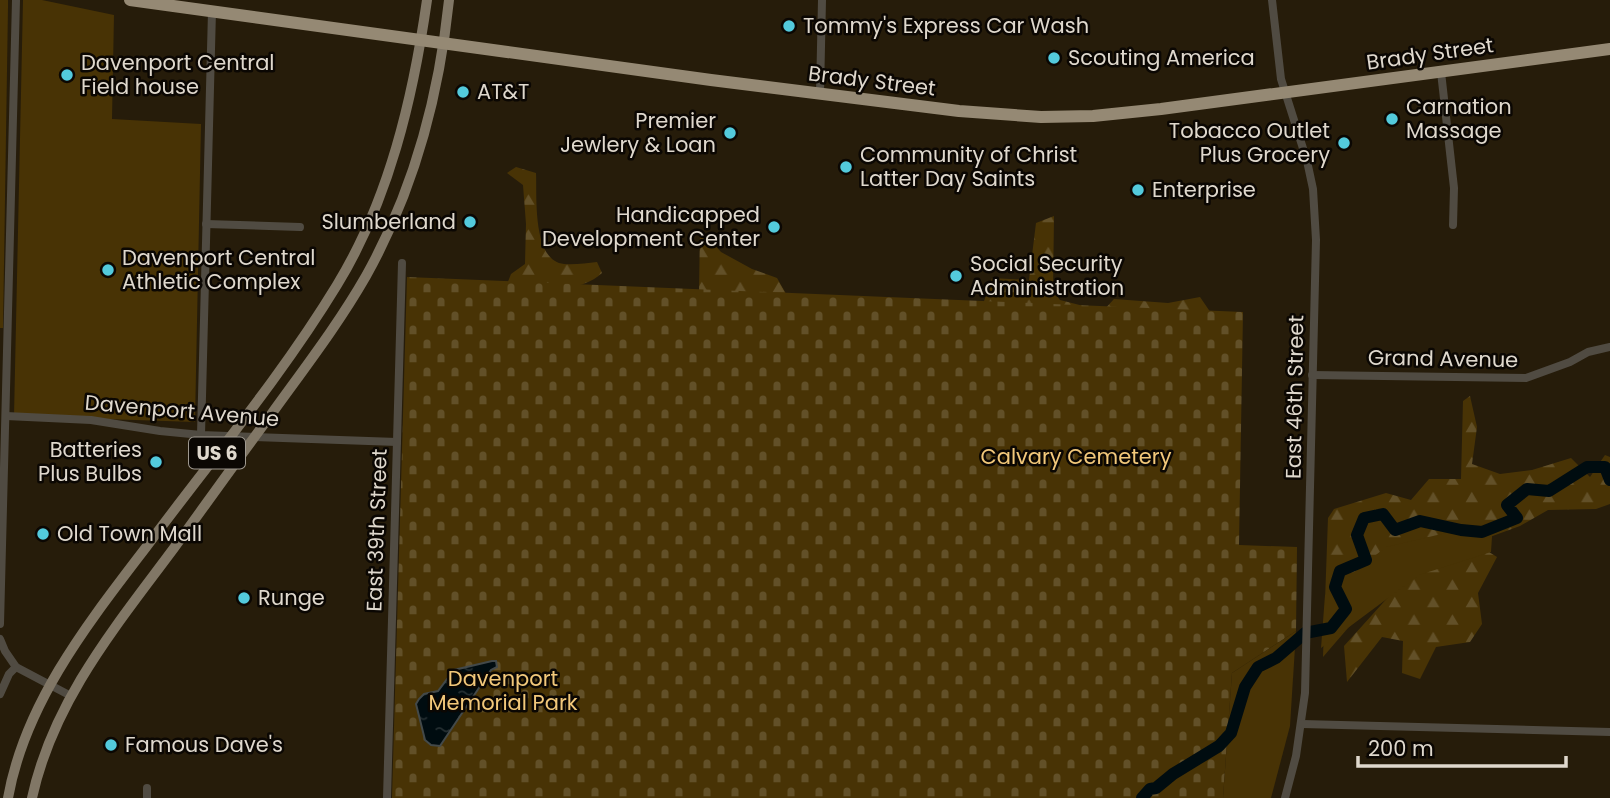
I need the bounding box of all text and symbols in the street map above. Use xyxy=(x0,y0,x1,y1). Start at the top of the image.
place label: Tommy's Express Car Wash xyxy=(803,11,1089,40)
marker: Tommy's Express Car Wash xyxy=(781,18,797,34)
street label: Brady Street xyxy=(1365,30,1495,77)
place label: Scouting America xyxy=(1068,43,1255,72)
place label: Davenport Central Field house xyxy=(81,48,275,101)
marker: Scouting America xyxy=(1046,50,1062,66)
street label: Brady Street xyxy=(807,58,937,103)
marker: Davenport Central Field house xyxy=(59,67,75,83)
place label: AT&T xyxy=(477,77,529,106)
marker: AT&T xyxy=(455,84,471,100)
place label: Carnation Massage xyxy=(1406,92,1512,145)
place label: Premier Jewlery & Loan xyxy=(560,106,716,159)
marker: Carnation Massage xyxy=(1384,111,1400,127)
place label: Tobacco Outlet Plus Grocery xyxy=(1169,116,1330,169)
marker: Premier Jewlery & Loan xyxy=(722,125,738,141)
marker: Tobacco Outlet Plus Grocery xyxy=(1336,135,1352,151)
place label: Community of Christ Latter Day Saints xyxy=(860,140,1077,193)
marker: Community of Christ Latter Day Saints xyxy=(838,159,854,175)
place label: Enterprise xyxy=(1152,175,1256,204)
marker: Enterprise xyxy=(1130,182,1146,198)
place label: Handicapped Development Center xyxy=(542,200,760,253)
place label: Slumberland xyxy=(321,207,456,236)
marker: Slumberland xyxy=(462,214,478,230)
marker: Handicapped Development Center xyxy=(766,219,782,235)
place label: Davenport Central Athletic Complex xyxy=(122,243,316,296)
place label: Social Security Administration xyxy=(970,249,1124,302)
marker: Davenport Central Athletic Complex xyxy=(100,262,116,278)
marker: Social Security Administration xyxy=(948,268,964,284)
street label: East 46th Street xyxy=(1279,315,1310,479)
street label: Grand Avenue xyxy=(1368,343,1518,374)
street label: Davenport Avenue xyxy=(84,388,280,433)
place label: Batteries Plus Bulbs xyxy=(38,435,142,488)
road number: US 6 xyxy=(189,437,245,468)
park label: Calvary Cemetery xyxy=(980,442,1172,471)
street label: East 39th Street xyxy=(359,448,394,612)
marker: Batteries Plus Bulbs xyxy=(148,454,164,470)
place label: Old Town Mall xyxy=(57,519,202,548)
marker: Old Town Mall xyxy=(35,526,51,542)
place label: Runge xyxy=(258,583,325,612)
marker: Runge xyxy=(236,590,252,606)
park label: Davenport Memorial Park xyxy=(428,664,578,717)
scale bar xyxy=(1358,724,1566,768)
place label: Famous Dave's xyxy=(125,730,283,759)
text: 200 m xyxy=(1368,734,1434,763)
marker: Famous Dave's xyxy=(103,737,119,753)

